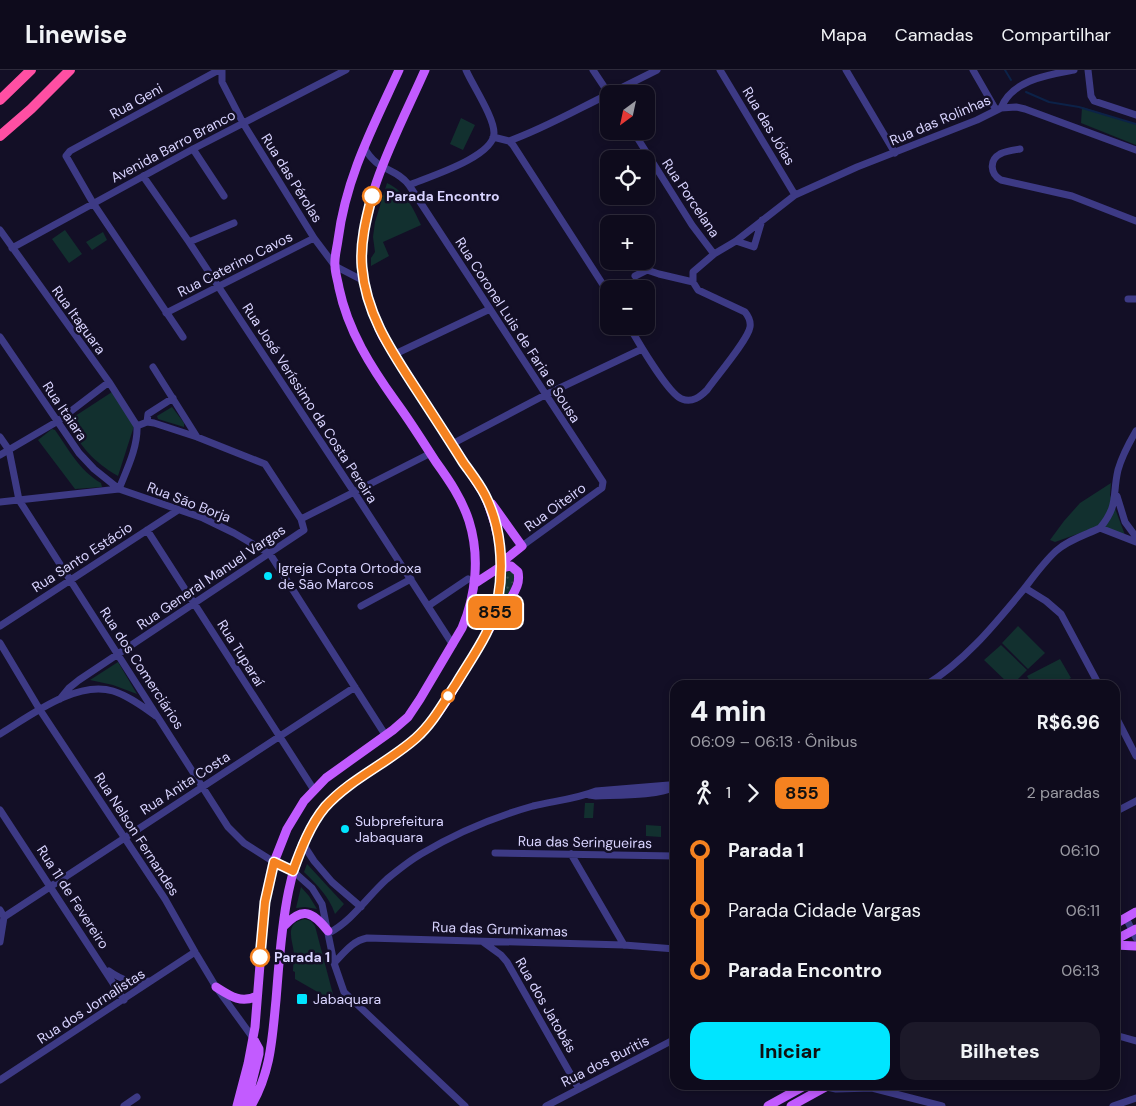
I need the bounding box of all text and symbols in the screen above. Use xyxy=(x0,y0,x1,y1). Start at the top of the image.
text: Linewise xyxy=(25,19,127,50)
text: Mapa xyxy=(821,23,867,47)
text: Camadas xyxy=(895,23,973,47)
text: Compartilhar xyxy=(1001,23,1111,47)
street label: Rua Geni xyxy=(106,79,166,123)
street label: Rua das Jóias xyxy=(739,84,799,168)
north arrow xyxy=(600,85,655,140)
map controls xyxy=(600,85,655,335)
street label: Rua das Rolinhas xyxy=(887,91,993,149)
street label: Avenida Barro Branco xyxy=(107,105,239,187)
street label: Rua das Pérolas xyxy=(257,130,327,226)
button: locate xyxy=(600,150,655,205)
street label: Rua Porcelana xyxy=(658,155,724,241)
marker: Parada Encontro xyxy=(362,186,382,206)
place label: Parada Encontro xyxy=(386,187,500,205)
button: + xyxy=(600,215,655,270)
street label: Rua Caterino Cavos xyxy=(174,227,296,301)
street label: Rua Coronel Luis de Faria e Sousa xyxy=(451,234,585,426)
button: − xyxy=(600,280,655,335)
street label: Rua Itaguara xyxy=(48,282,110,358)
street label: Rua José Veríssimo da Costa Pereira xyxy=(238,300,382,506)
street label: Rua Itaiara xyxy=(39,378,91,444)
street label: Rua São Borja xyxy=(145,478,233,526)
street label: Rua Oiteiro xyxy=(521,479,589,535)
street label: Rua Santo Estácio xyxy=(28,518,136,596)
street label: Rua General Manuel Vargas xyxy=(133,520,289,634)
place label: Igreja Copta Ortodoxa de São Marcos xyxy=(278,559,421,593)
marker: Igreja Copta Ortodoxa de São Marcos xyxy=(262,570,274,582)
line badge: 855 xyxy=(466,596,524,628)
text: 855 xyxy=(478,600,512,624)
street label: Rua dos Comerciários xyxy=(96,604,188,732)
street label: Rua Tuparaí xyxy=(213,616,269,690)
unlabelled marker xyxy=(441,689,455,703)
text: 4 min xyxy=(690,693,766,730)
text: R$6.96 xyxy=(1037,710,1100,735)
text: 06:09 – 06:13 · Ônibus xyxy=(690,731,857,752)
street label: Rua Anita Costa xyxy=(137,747,233,819)
street label: Rua Nelson Fernandes xyxy=(90,769,184,899)
icon: walk xyxy=(690,779,718,807)
icon: forward xyxy=(739,779,767,807)
text: 855 xyxy=(785,781,819,805)
text: 1 xyxy=(726,782,731,803)
text: 2 paradas xyxy=(1026,782,1100,803)
place label: Subprefeitura Jabaquara xyxy=(355,812,444,846)
marker: Subprefeitura Jabaquara xyxy=(339,823,351,835)
street label: Rua das Seringueiras xyxy=(518,832,652,852)
text: Parada 1 xyxy=(728,838,804,863)
text: 06:10 xyxy=(1060,840,1100,861)
street label: Rua 11 de Fevereiro xyxy=(33,842,113,952)
text: Parada Cidade Vargas xyxy=(728,898,921,923)
text: 06:11 xyxy=(1066,900,1100,921)
street label: Rua das Grumixamas xyxy=(432,918,568,940)
marker: Parada 1 xyxy=(250,947,270,967)
place label: Parada 1 xyxy=(274,948,330,966)
street label: Rua dos Jatobás xyxy=(511,954,581,1056)
text: Parada Encontro xyxy=(728,958,882,983)
text: 06:13 xyxy=(1061,960,1100,981)
street label: Rua dos Jornalistas xyxy=(34,964,148,1048)
place label: Jabaquara xyxy=(313,990,381,1008)
marker: Jabaquara xyxy=(295,992,309,1006)
button: Iniciar xyxy=(690,1022,890,1080)
button: Bilhetes xyxy=(900,1022,1100,1080)
street label: Rua dos Buritis xyxy=(558,1031,652,1091)

